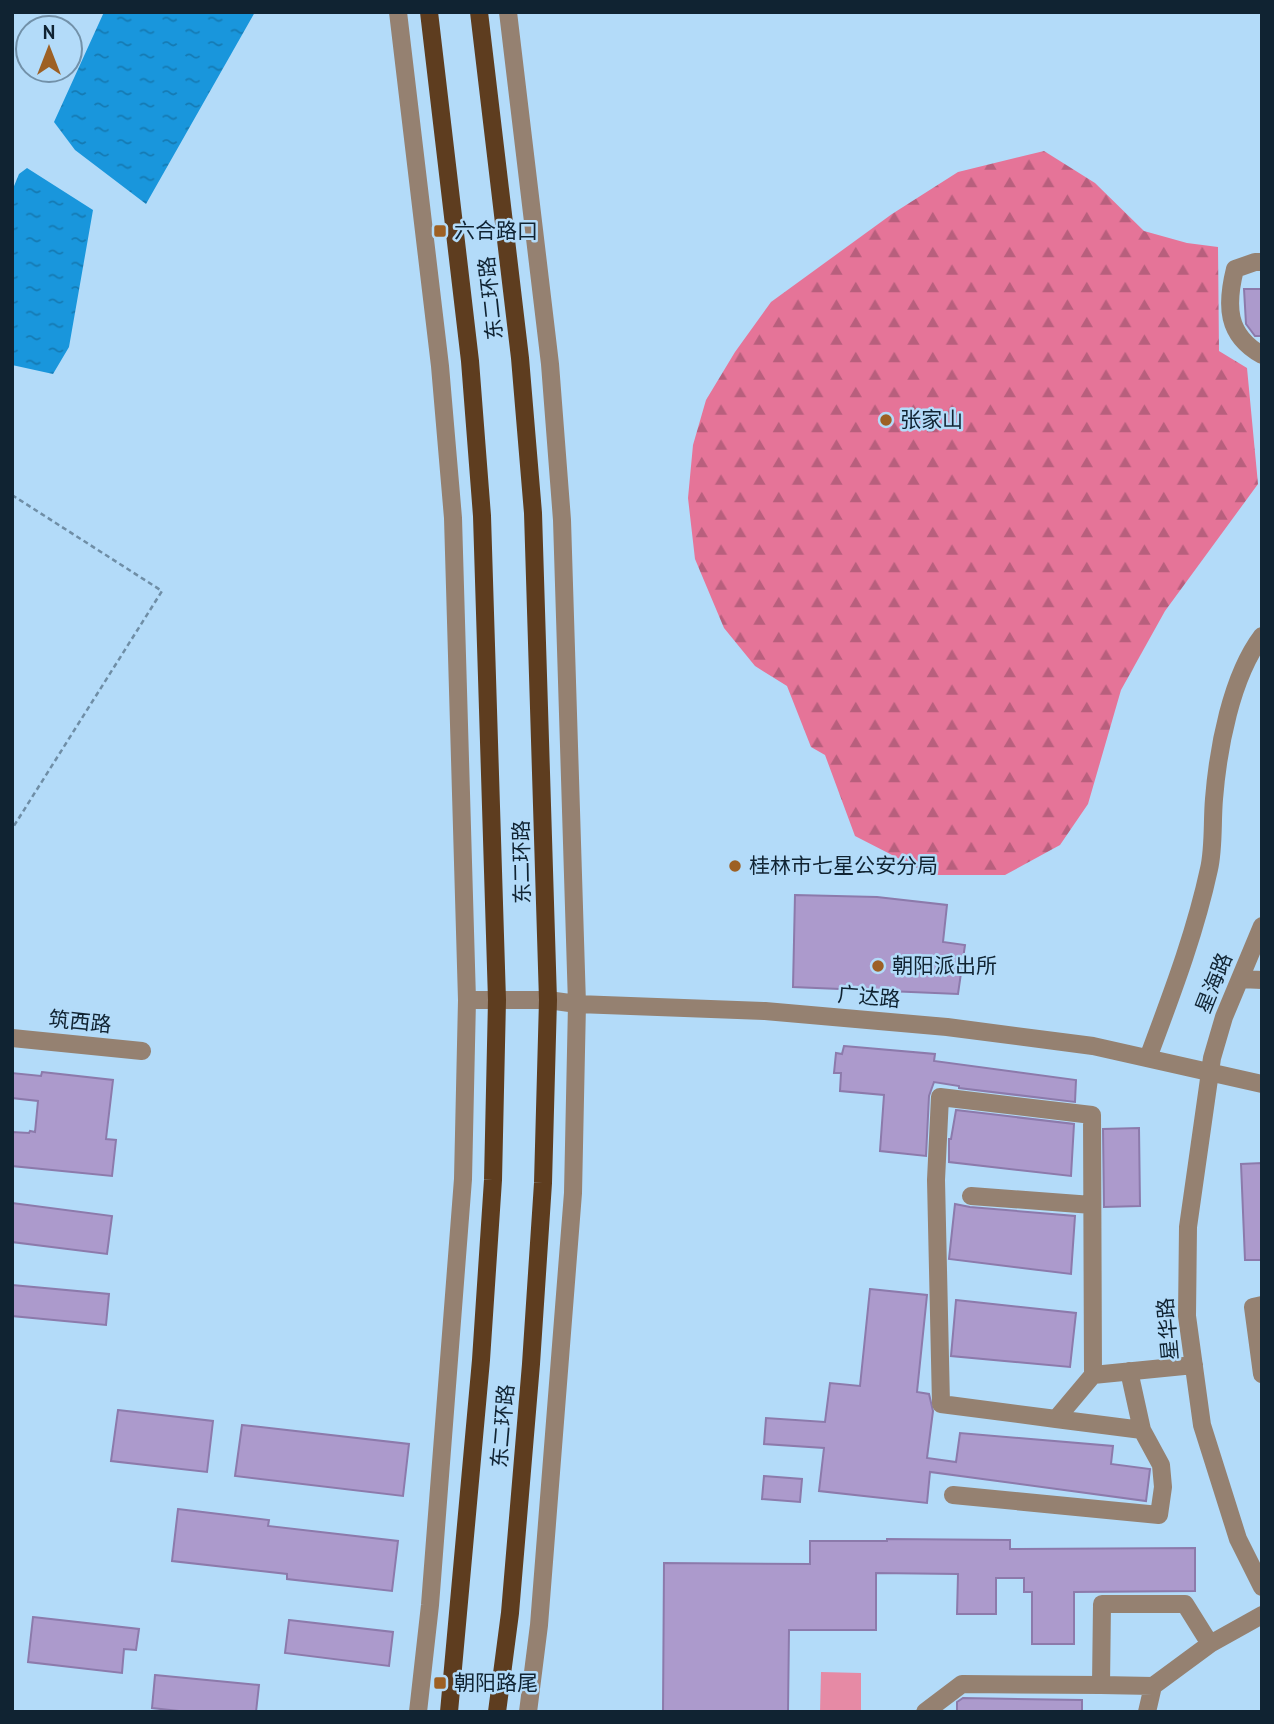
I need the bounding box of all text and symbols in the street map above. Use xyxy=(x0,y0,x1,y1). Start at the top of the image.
north arrow xyxy=(14,14,84,84)
text: N xyxy=(43,20,55,44)
place label: 六合路口 xyxy=(454,217,538,244)
marker: 六合路口 xyxy=(432,223,448,239)
street label: 东二环路 xyxy=(473,255,508,341)
place label: 张家山 xyxy=(900,406,963,433)
marker: 张家山 xyxy=(878,412,894,428)
street label: 东二环路 xyxy=(507,820,536,904)
place label: 桂林市七星公安分局 xyxy=(749,852,938,879)
marker: 桂林市七星公安分局 xyxy=(727,858,743,874)
street label: 星海路 xyxy=(1189,949,1238,1017)
place label: 朝阳派出所 xyxy=(892,952,997,979)
marker: 朝阳派出所 xyxy=(870,958,886,974)
street label: 广达路 xyxy=(836,980,902,1013)
street label: 筑西路 xyxy=(47,1005,113,1038)
street label: 星华路 xyxy=(1151,1296,1184,1362)
street label: 东二环路 xyxy=(485,1383,520,1469)
place label: 朝阳路尾 xyxy=(454,1669,538,1696)
marker: 朝阳路尾 xyxy=(432,1675,448,1691)

